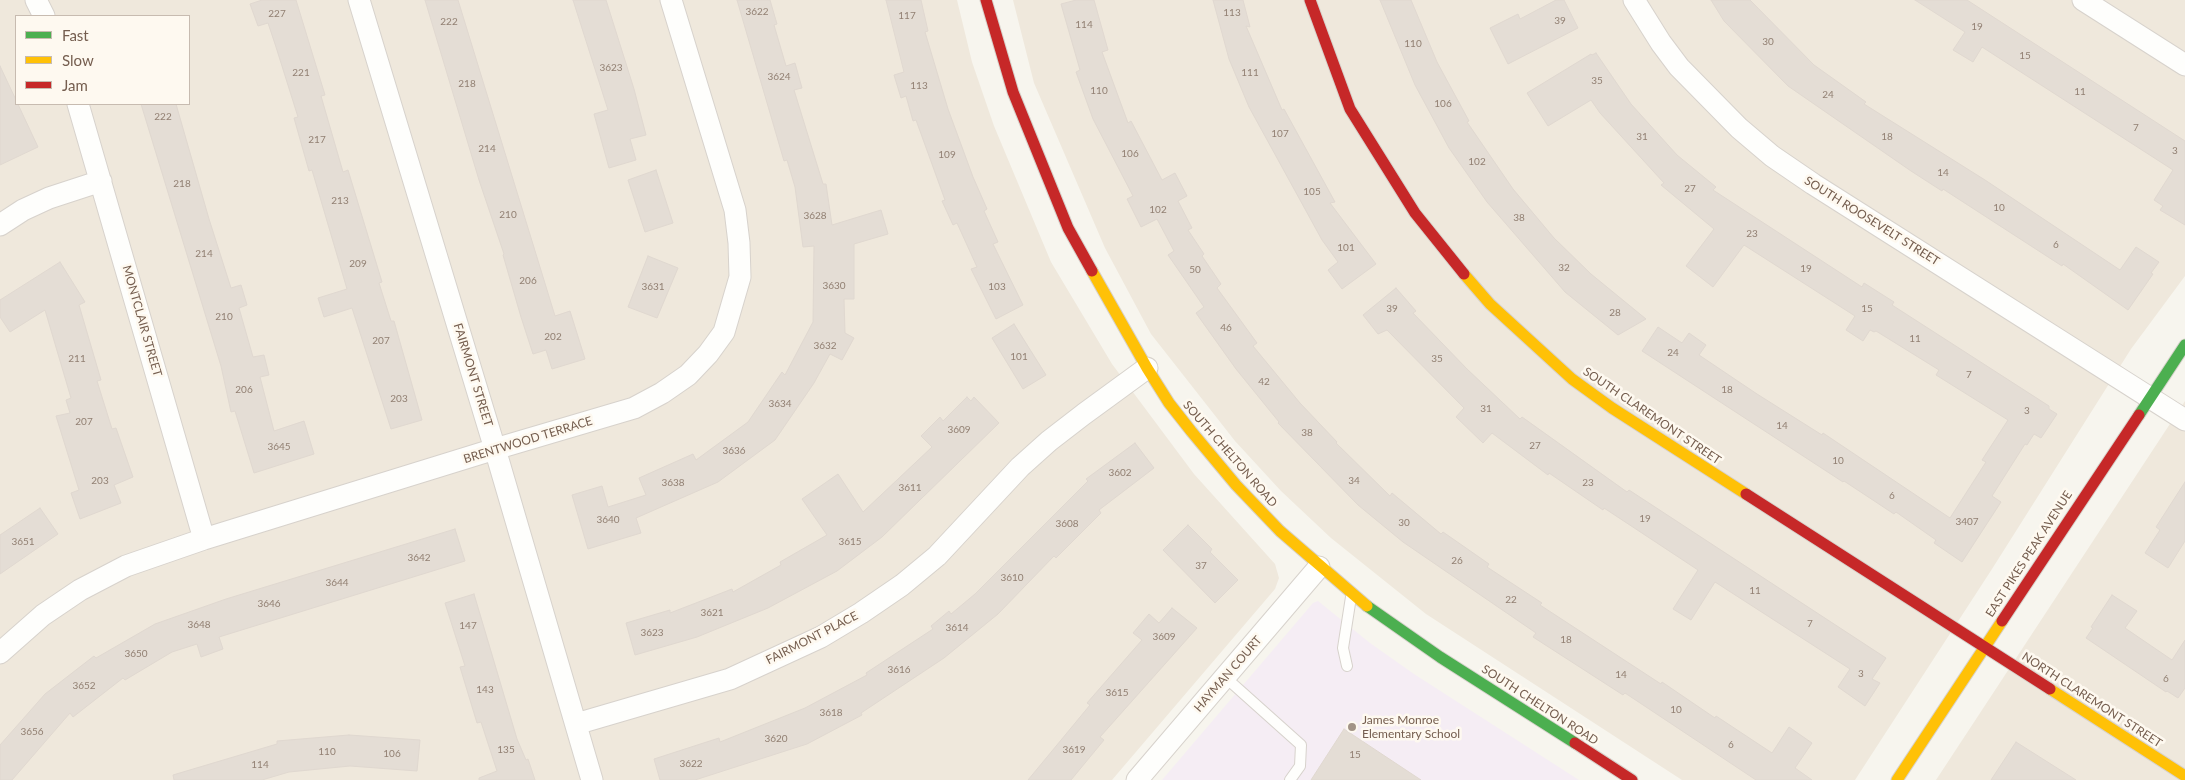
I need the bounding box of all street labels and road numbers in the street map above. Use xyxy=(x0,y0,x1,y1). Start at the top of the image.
street label: SOUTH ROOSEVELT STREET xyxy=(1802,173,1942,269)
street label: MONTCLAIR STREET xyxy=(119,264,165,378)
street label: FAIRMONT STREET xyxy=(450,322,496,428)
street label: SOUTH CLAREMONT STREET xyxy=(1580,364,1724,468)
street label: SOUTH CHELTON ROAD xyxy=(1180,398,1280,510)
street label: BRENTWOOD TERRACE xyxy=(462,414,594,466)
street label: EAST PIKES PEAK AVENUE xyxy=(1983,488,2075,620)
street label: FAIRMONT PLACE xyxy=(764,609,860,667)
street label: HAYMAN COURT xyxy=(1191,633,1265,715)
street label: NORTH CLAREMONT STREET xyxy=(2019,649,2165,751)
street label: SOUTH CHELTON ROAD xyxy=(1479,662,1601,748)

